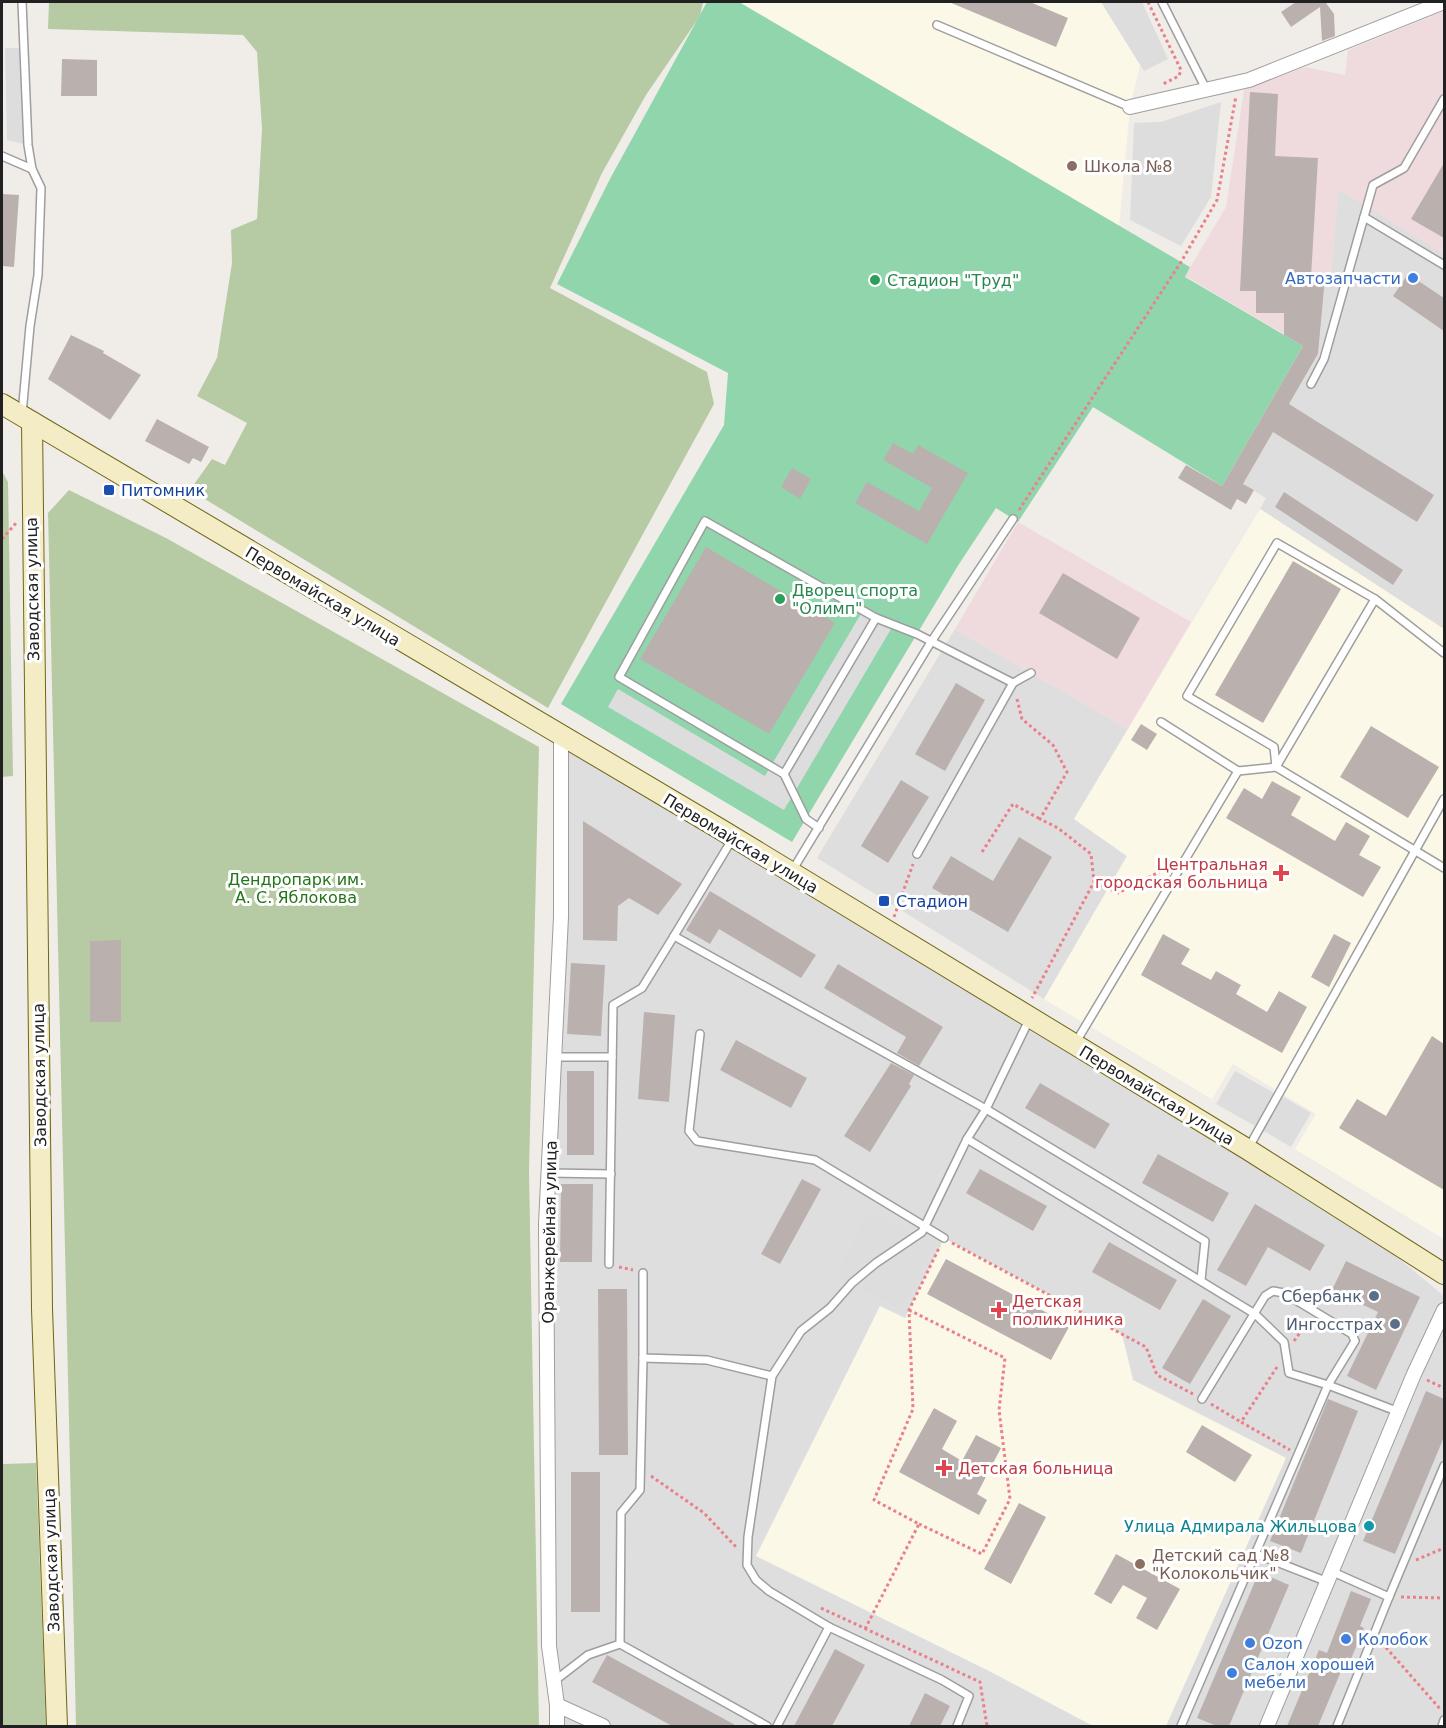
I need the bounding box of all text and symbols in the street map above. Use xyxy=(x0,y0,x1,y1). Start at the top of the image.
place label: Школа №8 xyxy=(1084,157,1173,176)
marker: Школа №8 xyxy=(1065,159,1079,173)
place label: Автозапчасти xyxy=(1285,269,1401,288)
place label: Стадион "Труд" xyxy=(887,271,1019,290)
marker: Автозапчасти xyxy=(1406,271,1420,285)
marker: Стадион "Труд" xyxy=(868,273,882,287)
place label: Питомник xyxy=(121,481,205,500)
marker: Питомник xyxy=(102,483,116,497)
street label: Заводская улица xyxy=(22,517,43,661)
street label: Первомайская улица xyxy=(242,543,404,650)
place label: Дворец спорта "Олимп" xyxy=(792,581,918,618)
marker: Дворец спорта "Олимп" xyxy=(773,592,787,606)
street label: Первомайская улица xyxy=(660,790,822,897)
place label: Центральная городская больница xyxy=(1095,855,1268,892)
marker: Центральная городская больница xyxy=(1272,864,1290,882)
park label: Дендропарк им. А. С. Яблокова xyxy=(228,870,364,907)
place label: Стадион xyxy=(896,892,968,911)
marker: Стадион xyxy=(877,894,891,908)
street label: Заводская улица xyxy=(29,1003,50,1147)
street label: Первомайская улица xyxy=(1076,1042,1238,1149)
street label: Оранжерейная улица xyxy=(538,1140,561,1324)
place label: Сбербанк xyxy=(1281,1287,1362,1306)
marker: Сбербанк xyxy=(1367,1289,1381,1303)
place label: Детская поликлиника xyxy=(1012,1292,1124,1329)
marker: Детская поликлиника xyxy=(990,1301,1008,1319)
place label: Ингосстрах xyxy=(1286,1315,1383,1334)
marker: Ингосстрах xyxy=(1388,1317,1402,1331)
marker: Детская больница xyxy=(935,1459,953,1477)
place label: Детская больница xyxy=(958,1459,1114,1478)
street label: Заводская улица xyxy=(39,1488,64,1632)
place label: Улица Адмирала Жильцова xyxy=(1124,1517,1357,1536)
marker: Улица Адмирала Жильцова xyxy=(1362,1519,1376,1533)
place label: Детский сад №8 "Колокольчик" xyxy=(1152,1546,1290,1583)
marker: Детский сад №8 "Колокольчик" xyxy=(1133,1557,1147,1571)
place label: Колобок xyxy=(1358,1630,1429,1649)
marker: Колобок xyxy=(1339,1632,1353,1646)
place label: Ozon xyxy=(1262,1634,1303,1653)
marker: Ozon xyxy=(1243,1636,1257,1650)
place label: Салон хорошей мебели xyxy=(1244,1655,1375,1692)
marker: Салон хорошей мебели xyxy=(1225,1666,1239,1680)

